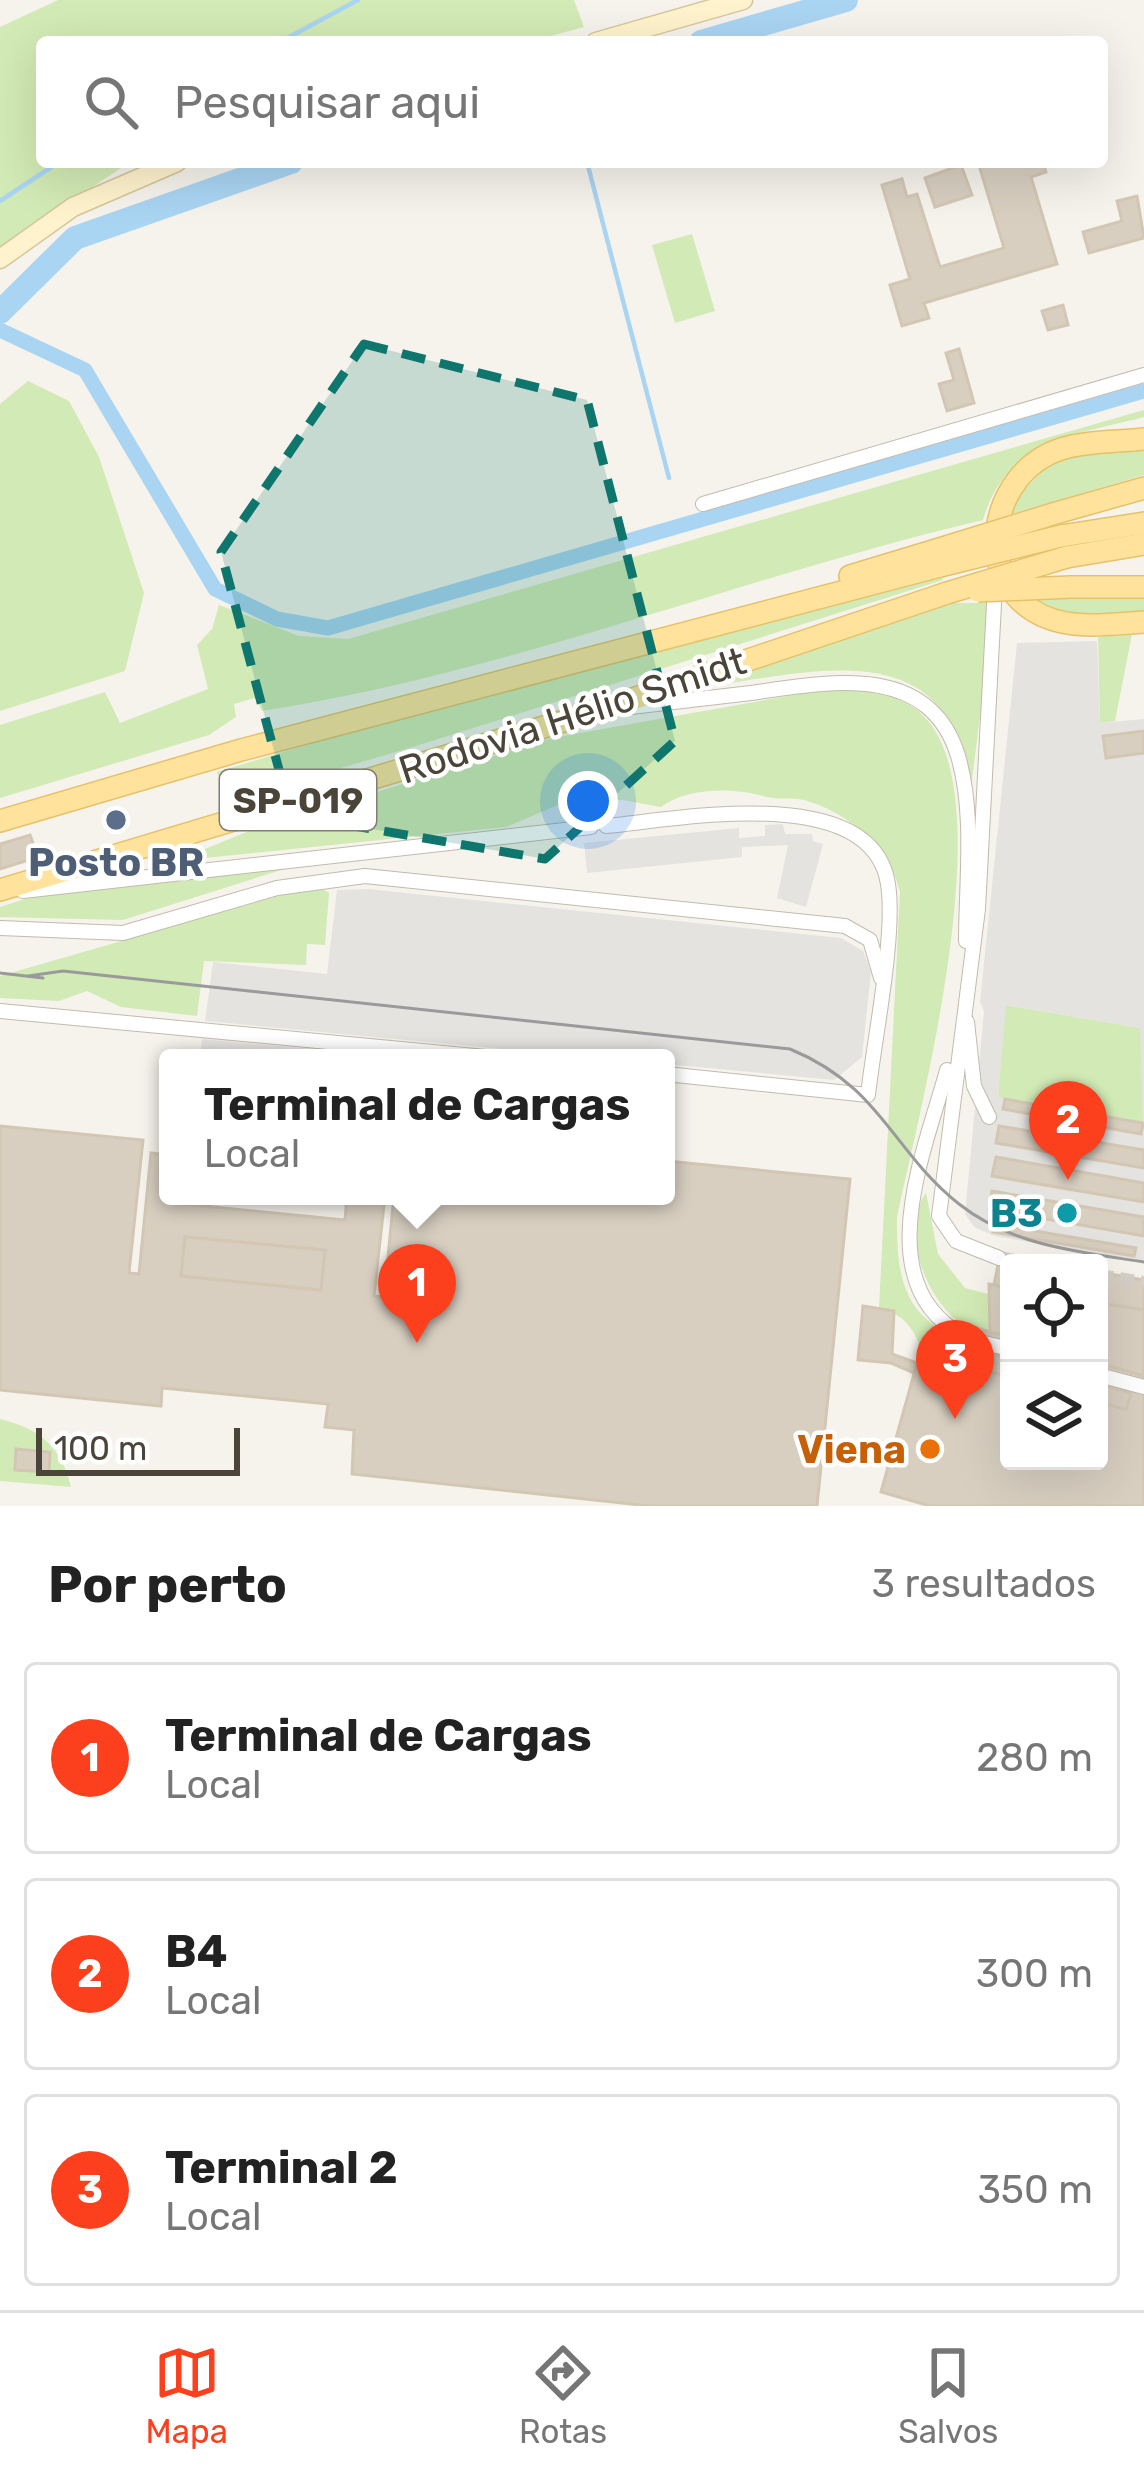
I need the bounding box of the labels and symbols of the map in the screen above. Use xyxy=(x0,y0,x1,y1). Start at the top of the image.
street label: Rodovia Hélio Smidt xyxy=(393,638,752,794)
road number: SP-019 xyxy=(220,770,376,830)
your location xyxy=(558,771,618,831)
marker: Posto BR xyxy=(103,807,129,833)
place label: Posto BR xyxy=(28,840,204,886)
pin: 2 xyxy=(1029,1081,1107,1180)
place label: B3 xyxy=(990,1191,1043,1237)
marker: B3 xyxy=(1054,1200,1080,1226)
pin: 1 xyxy=(378,1244,456,1343)
pin: 3 xyxy=(916,1320,994,1419)
scale bar xyxy=(36,1422,240,1475)
place label: Viena xyxy=(797,1427,906,1473)
marker: Viena xyxy=(917,1436,943,1462)

